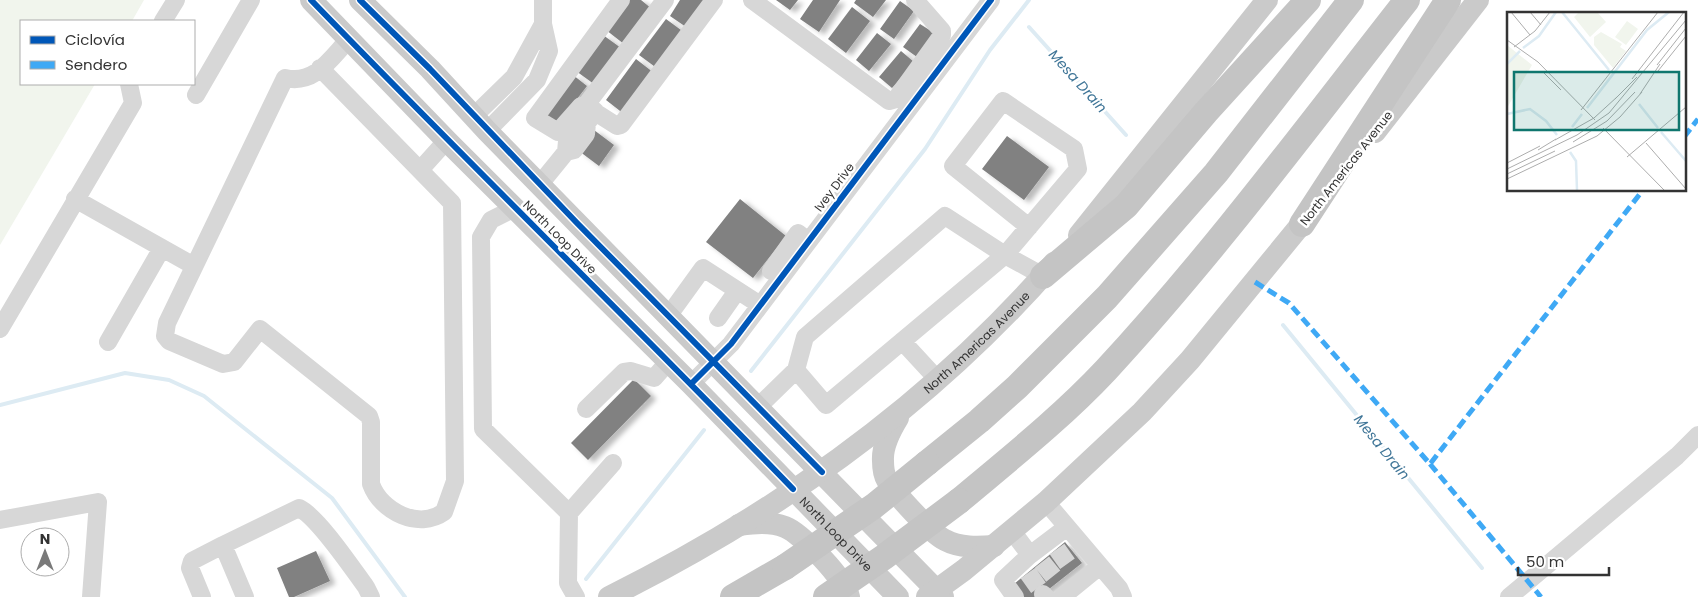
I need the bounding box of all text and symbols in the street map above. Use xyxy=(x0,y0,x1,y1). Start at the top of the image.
inset map xyxy=(1507,12,1686,191)
legend xyxy=(20,20,195,85)
text: Ciclovía xyxy=(65,29,125,50)
water label: Mesa Drain xyxy=(1044,45,1112,117)
text: Sendero xyxy=(65,54,127,75)
street label: North Americas Avenue xyxy=(1296,107,1396,229)
street label: Ivey Drive xyxy=(810,159,858,215)
street label: North Loop Drive xyxy=(519,196,601,278)
street label: North Americas Avenue xyxy=(919,287,1033,397)
water label: Mesa Drain xyxy=(1349,410,1415,484)
street label: North Loop Drive xyxy=(796,493,877,575)
north arrow xyxy=(20,527,70,577)
text: N xyxy=(40,529,50,549)
scale bar xyxy=(1518,544,1609,576)
text: 50 m xyxy=(1526,551,1564,572)

